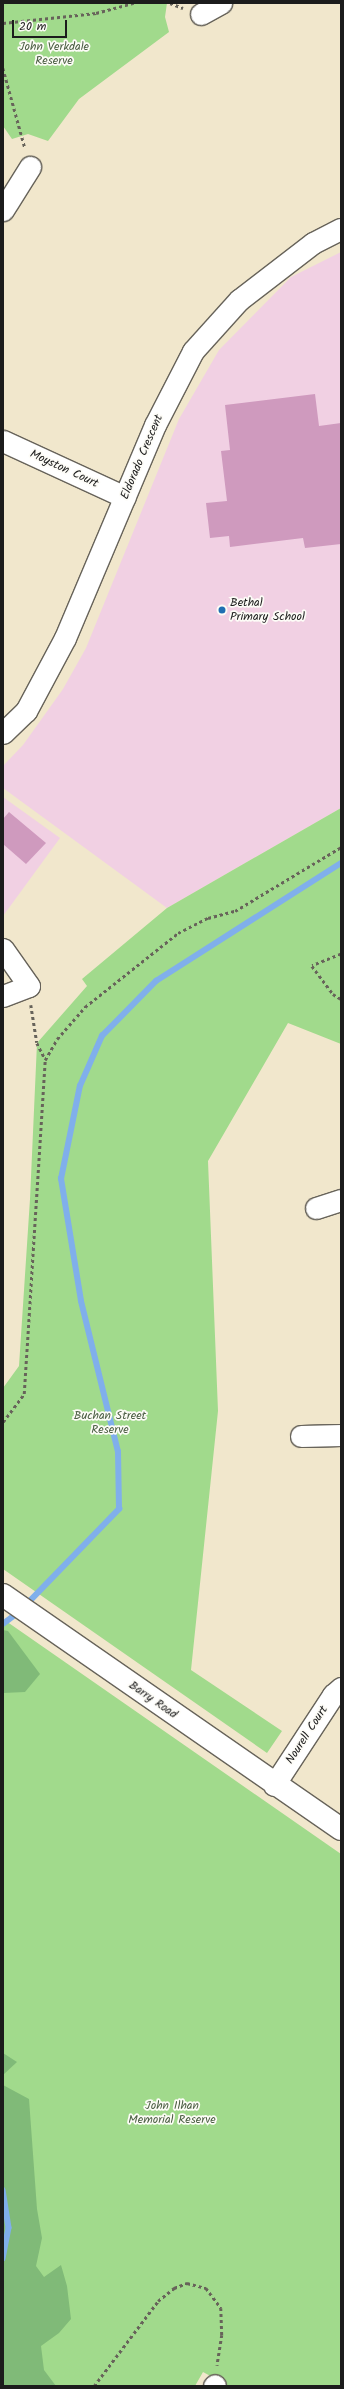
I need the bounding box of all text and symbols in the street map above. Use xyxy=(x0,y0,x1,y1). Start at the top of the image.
scale bar xyxy=(14,12,69,38)
text: 20 m xyxy=(19,17,46,36)
park label: John Verkdale Reserve xyxy=(19,40,89,68)
street label: Eldorado Crescent xyxy=(118,412,166,502)
street label: Moyston Court xyxy=(27,447,101,491)
place label: Bethal Primary School xyxy=(230,596,305,624)
marker: Bethal Primary School xyxy=(217,605,227,615)
park label: Buchan Street Reserve xyxy=(74,1409,146,1437)
street label: Barry Road xyxy=(126,1678,180,1722)
street label: Nourell Court xyxy=(283,1703,331,1767)
park label: John Ilhan Memorial Reserve xyxy=(128,2099,216,2127)

